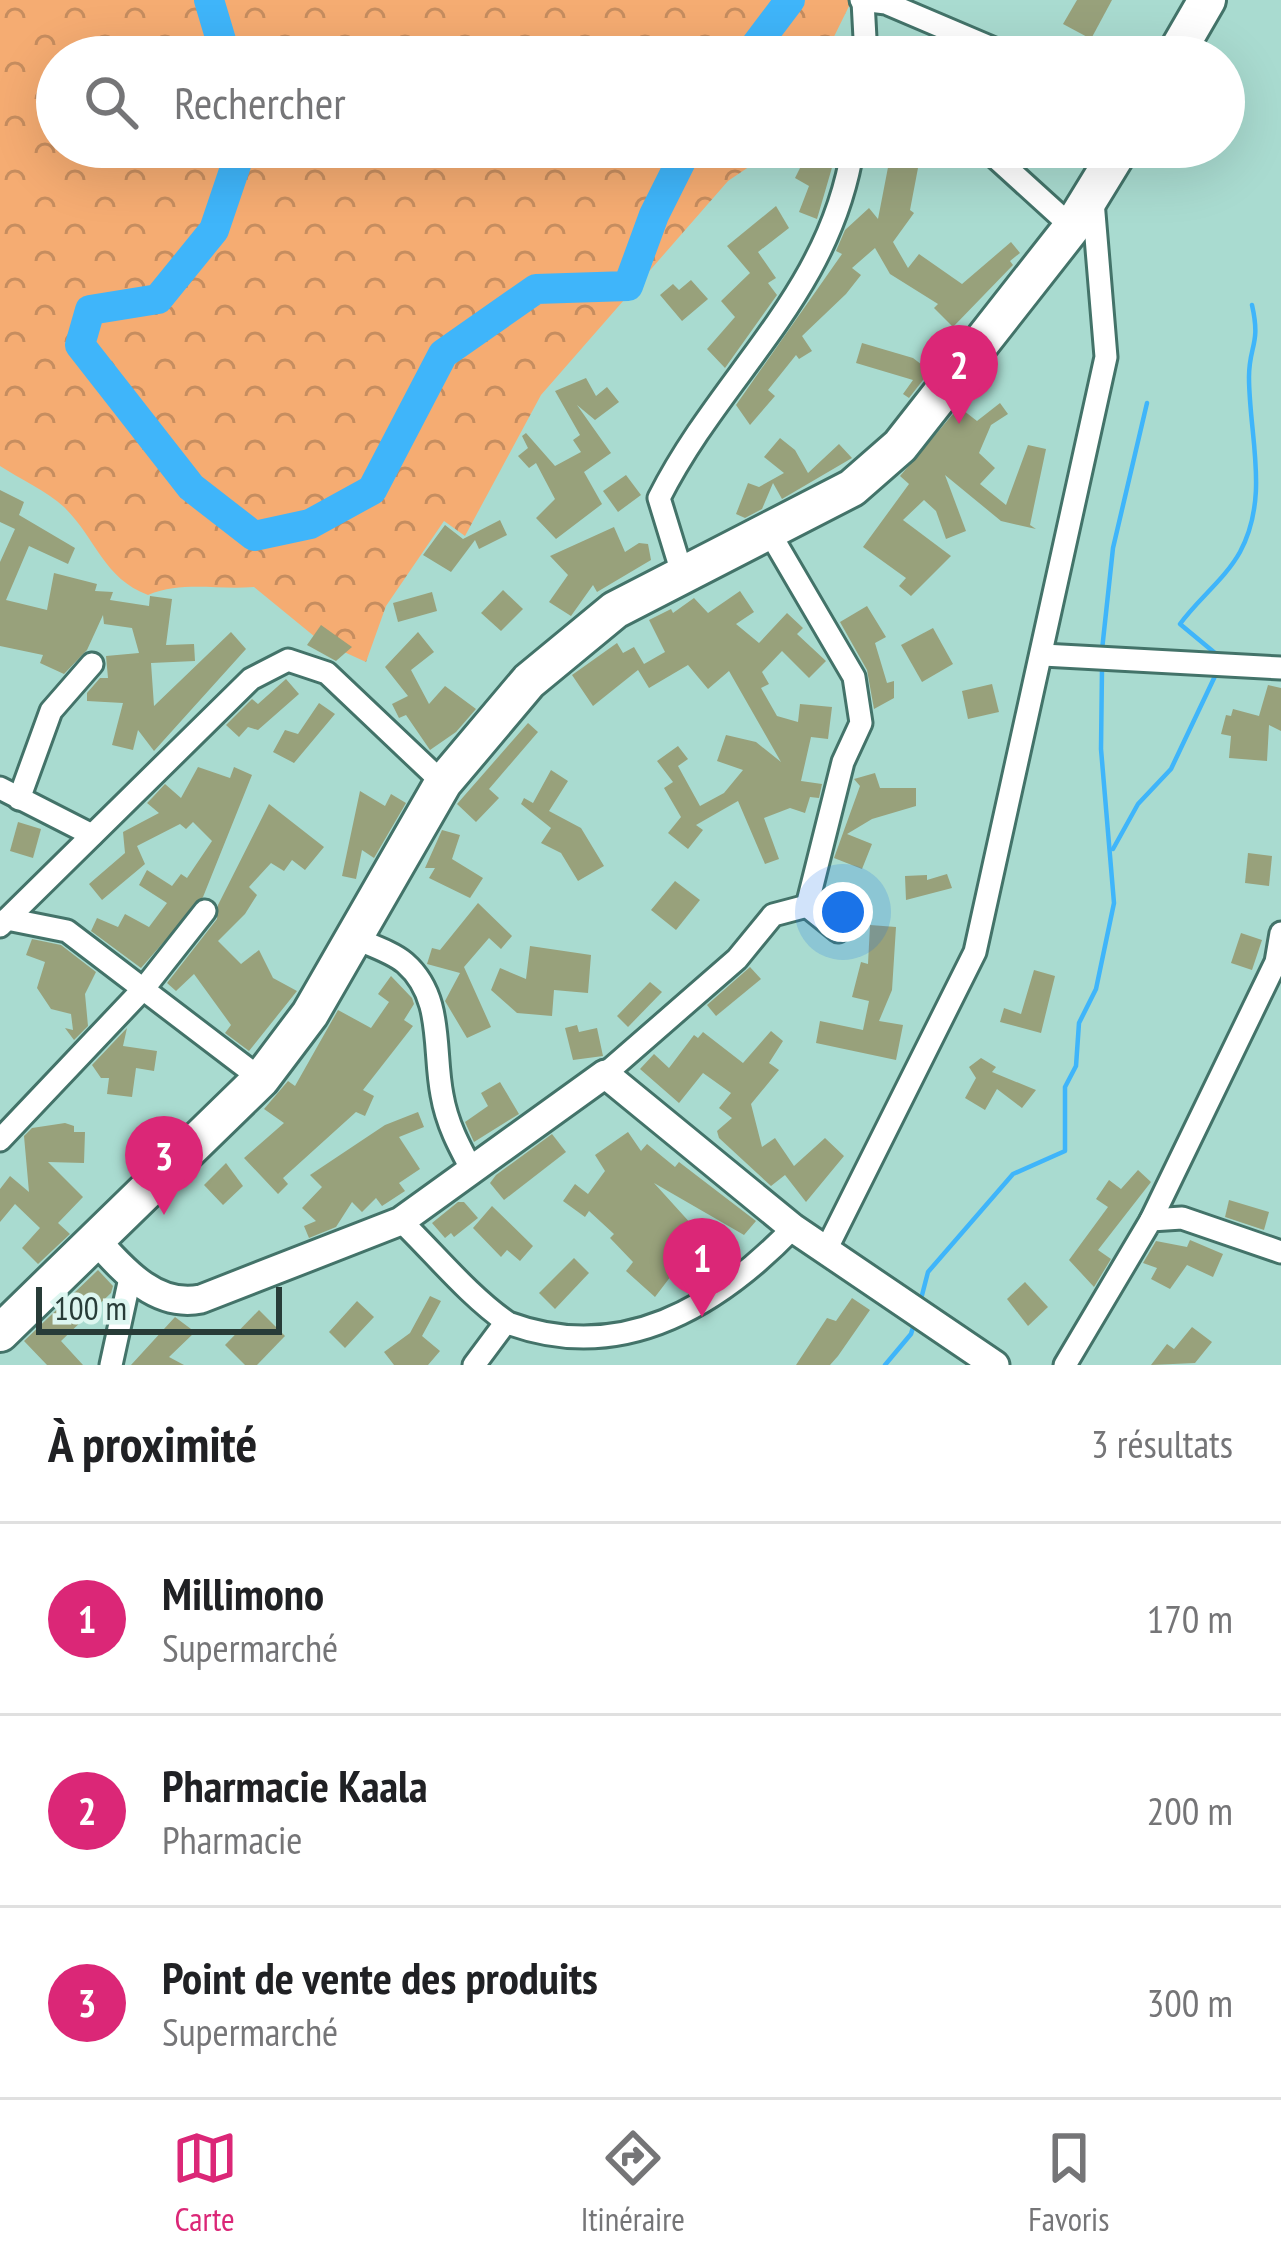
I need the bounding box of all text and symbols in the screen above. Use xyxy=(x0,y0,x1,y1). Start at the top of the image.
search box xyxy=(36,36,1245,168)
icon: search xyxy=(78,69,144,135)
text: Rechercher xyxy=(174,73,346,131)
pin: 2 xyxy=(920,325,998,424)
your location xyxy=(813,882,873,942)
pin: 3 xyxy=(125,1116,203,1215)
pin: 1 xyxy=(663,1218,741,1317)
scale bar xyxy=(36,1281,282,1334)
text: 100 m xyxy=(54,1286,127,1329)
text: À proximité xyxy=(48,1410,257,1476)
text: 3 résultats xyxy=(1091,1418,1233,1469)
text: Millimono xyxy=(162,1564,324,1622)
text: 1 xyxy=(78,1593,96,1644)
text: 170 m xyxy=(1147,1593,1233,1644)
text: Supermarché xyxy=(162,1622,338,1673)
text: Pharmacie Kaala xyxy=(162,1756,428,1814)
text: 2 xyxy=(78,1785,96,1836)
text: 200 m xyxy=(1147,1785,1233,1836)
text: Pharmacie xyxy=(162,1814,302,1865)
text: Point de vente des produits xyxy=(162,1948,598,2006)
text: 3 xyxy=(78,1977,96,2028)
text: 300 m xyxy=(1147,1977,1233,2028)
text: Supermarché xyxy=(162,2006,338,2057)
tab: Carte xyxy=(172,2125,238,2240)
tab: Itinéraire xyxy=(581,2125,685,2240)
tab: Favoris xyxy=(1028,2125,1109,2240)

